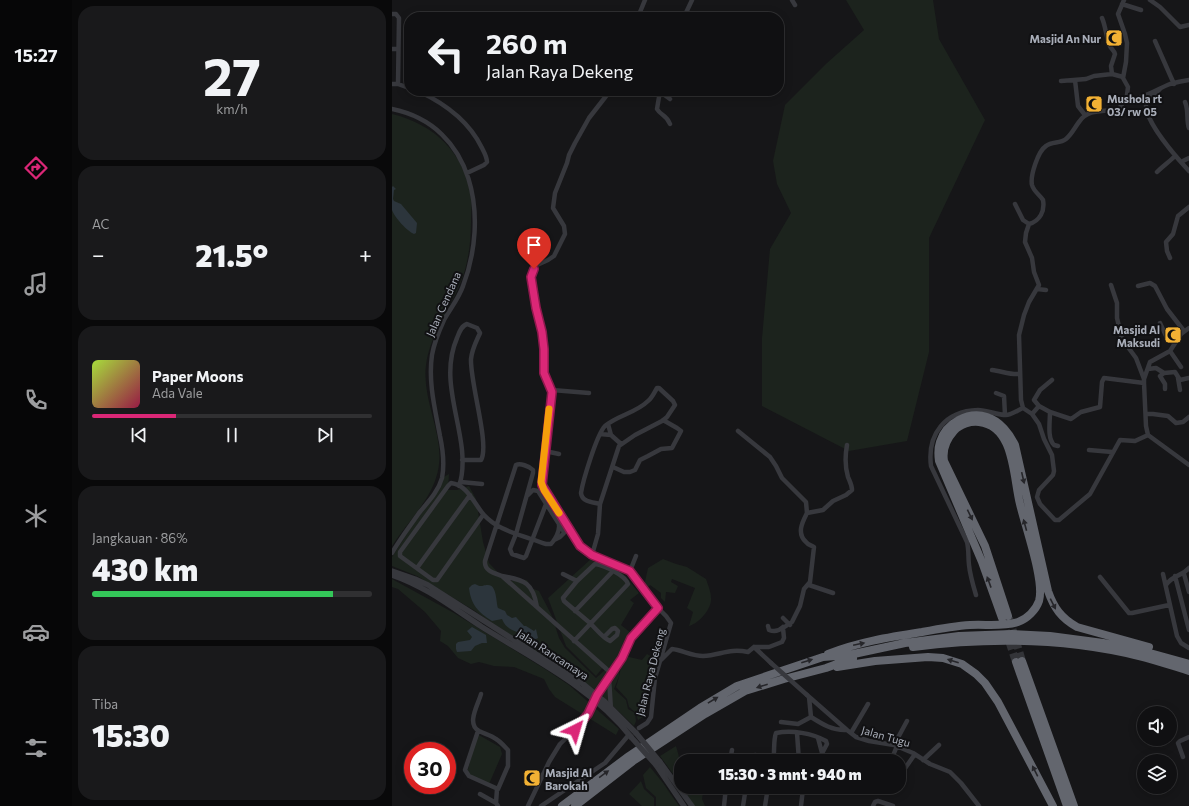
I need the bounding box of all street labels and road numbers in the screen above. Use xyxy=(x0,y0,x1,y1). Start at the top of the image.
street label: Jalan Cendana xyxy=(423,270,464,339)
street label: Jalan Rancamaya xyxy=(514,626,591,683)
street label: Jalan Raya Dekeng xyxy=(633,627,668,717)
street label: Jalan Tugu xyxy=(860,723,912,750)

